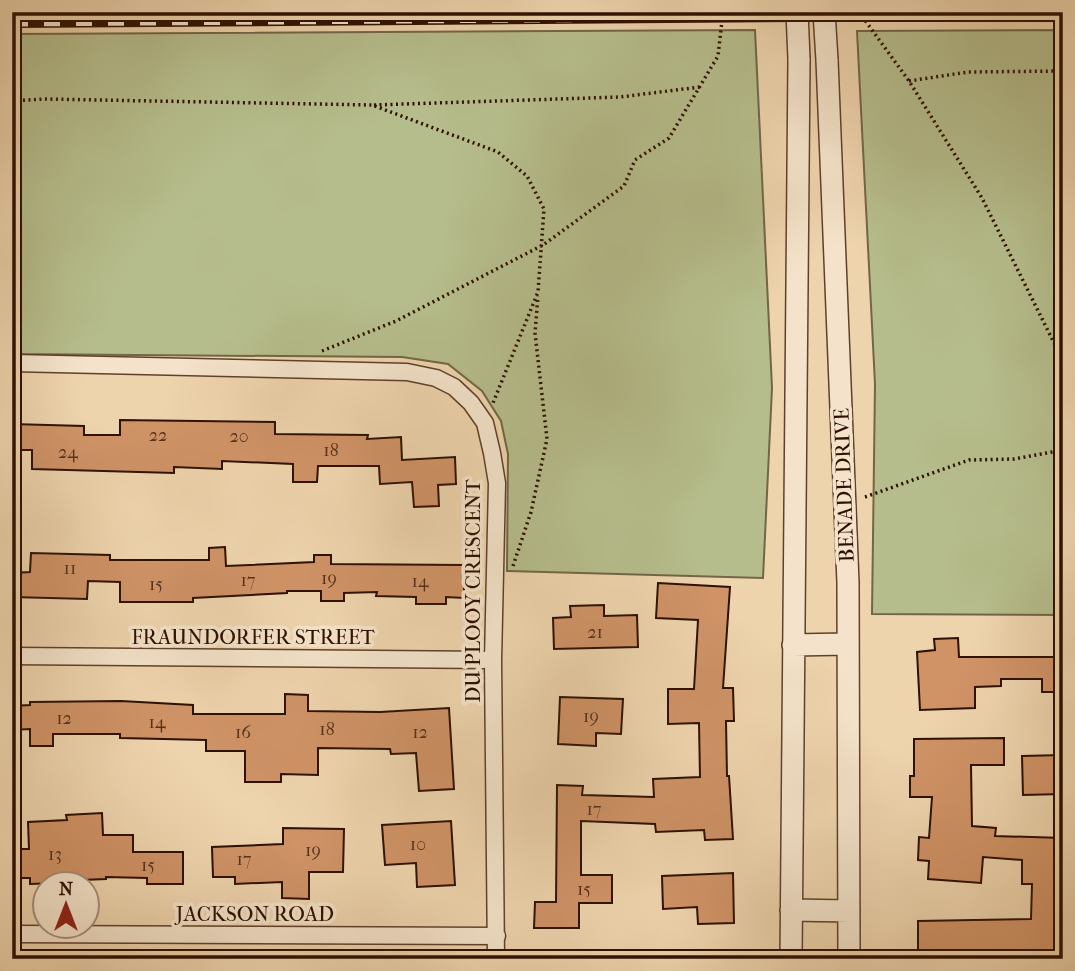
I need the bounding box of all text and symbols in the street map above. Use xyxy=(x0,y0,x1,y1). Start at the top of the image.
street label: BENADE DRIVE xyxy=(829,407,859,563)
house number: 22 xyxy=(149,425,167,446)
house number: 20 xyxy=(229,426,249,447)
house number: 18 xyxy=(323,440,339,461)
house number: 24 xyxy=(58,442,78,463)
street label: DU PLOOY CRESCENT xyxy=(461,478,485,703)
house number: 11 xyxy=(64,558,76,579)
house number: 19 xyxy=(321,568,337,589)
house number: 17 xyxy=(240,570,256,591)
house number: 14 xyxy=(411,571,429,592)
house number: 15 xyxy=(149,574,163,595)
house number: 21 xyxy=(587,622,603,643)
street label: FRAUNDORFER STREET xyxy=(131,625,376,649)
house number: 19 xyxy=(583,706,599,727)
house number: 12 xyxy=(56,708,72,729)
house number: 14 xyxy=(148,712,166,733)
house number: 18 xyxy=(319,719,335,740)
house number: 16 xyxy=(235,722,251,743)
house number: 12 xyxy=(412,722,428,743)
house number: 17 xyxy=(586,799,602,820)
house number: 10 xyxy=(410,834,426,855)
house number: 19 xyxy=(305,840,321,861)
house number: 13 xyxy=(48,844,62,865)
house number: 17 xyxy=(236,849,252,870)
house number: 15 xyxy=(141,855,155,876)
north arrow xyxy=(32,870,102,940)
text: N xyxy=(59,878,74,900)
house number: 15 xyxy=(577,879,591,900)
street label: JACKSON ROAD xyxy=(174,902,334,926)

